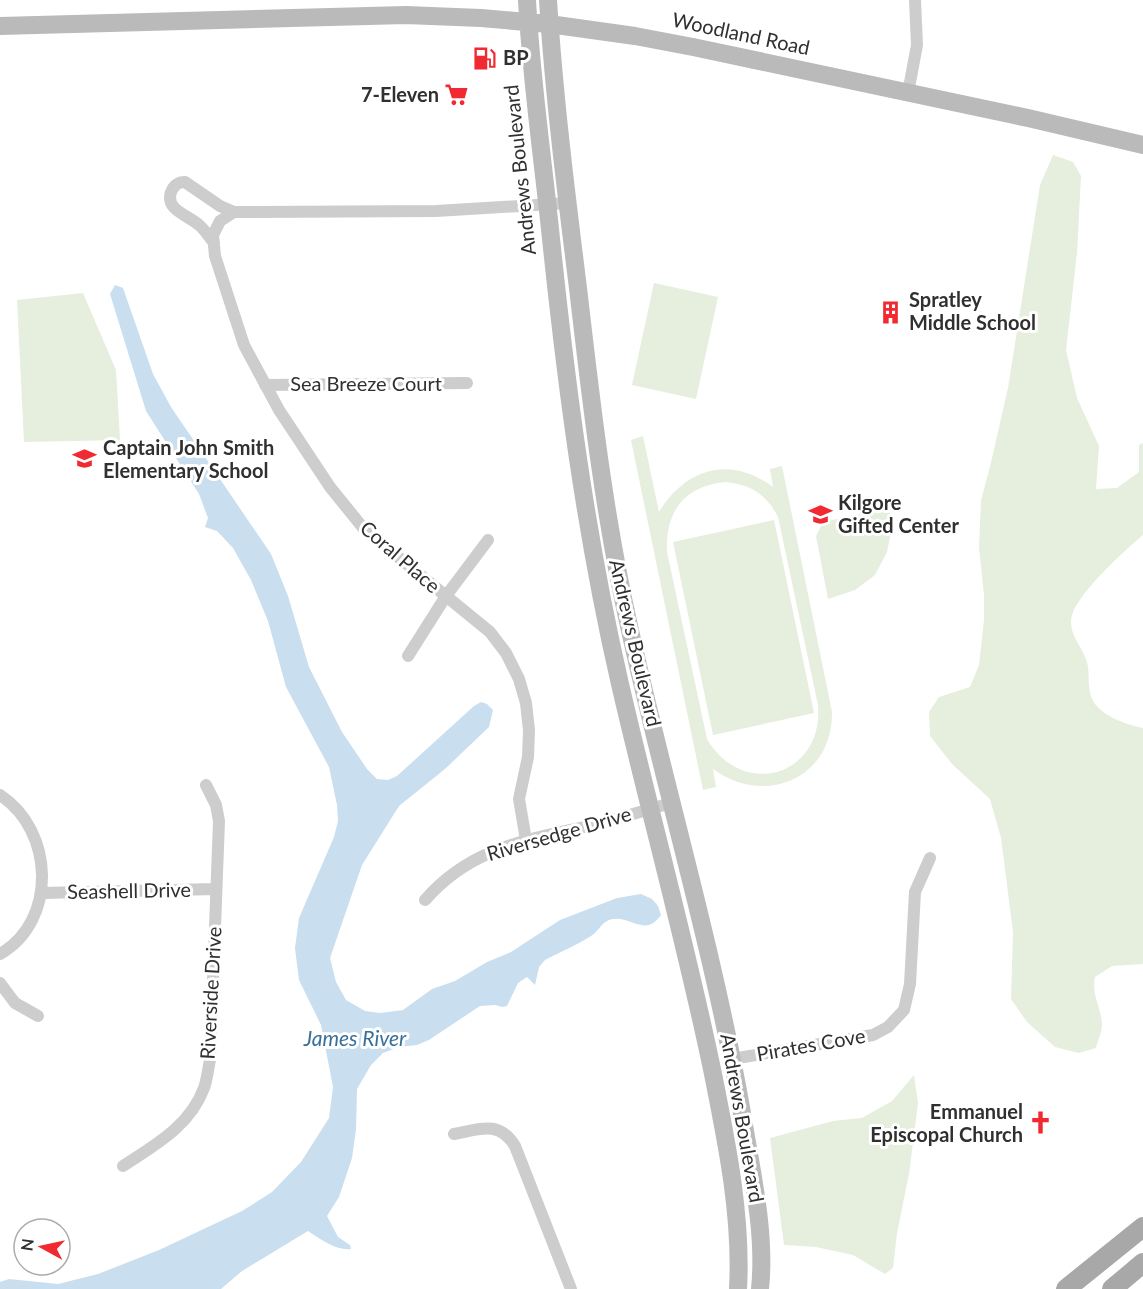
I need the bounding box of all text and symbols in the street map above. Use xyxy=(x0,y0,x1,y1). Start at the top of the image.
street label: Woodland Road xyxy=(670,7,812,59)
fuel station icon: BP xyxy=(472,45,498,71)
place label: BP xyxy=(503,45,529,69)
place label: 7-Eleven xyxy=(361,82,439,106)
supermarket icon: 7-Eleven xyxy=(444,82,470,108)
street label: Andrews Boulevard xyxy=(498,84,540,256)
place label: Spratley Middle School xyxy=(909,287,1036,334)
building icon: Spratley Middle School xyxy=(878,299,904,325)
street label: Sea Breeze Court xyxy=(290,371,442,395)
place label: Captain John Smith Elementary School xyxy=(103,435,274,482)
school or university icon: Captain John Smith Elementary School xyxy=(72,446,98,472)
place label: Kilgore Gifted Center xyxy=(838,490,959,537)
school or university icon: Kilgore Gifted Center xyxy=(807,502,833,528)
street label: Coral Place xyxy=(356,515,445,597)
street label: Andrews Boulevard xyxy=(605,557,667,729)
street label: Riversedge Drive xyxy=(484,801,634,865)
street label: Seashell Drive xyxy=(67,877,191,903)
street label: Riverside Drive xyxy=(195,926,225,1060)
street label: Pirates Cove xyxy=(755,1023,867,1065)
water label: James River xyxy=(303,1025,407,1050)
street label: Andrews Boulevard xyxy=(716,1032,770,1204)
place label: Emmanuel Episcopal Church xyxy=(870,1099,1023,1146)
church icon: Emmanuel Episcopal Church xyxy=(1028,1110,1054,1136)
north arrow xyxy=(12,1217,72,1277)
text: N xyxy=(16,1237,37,1252)

